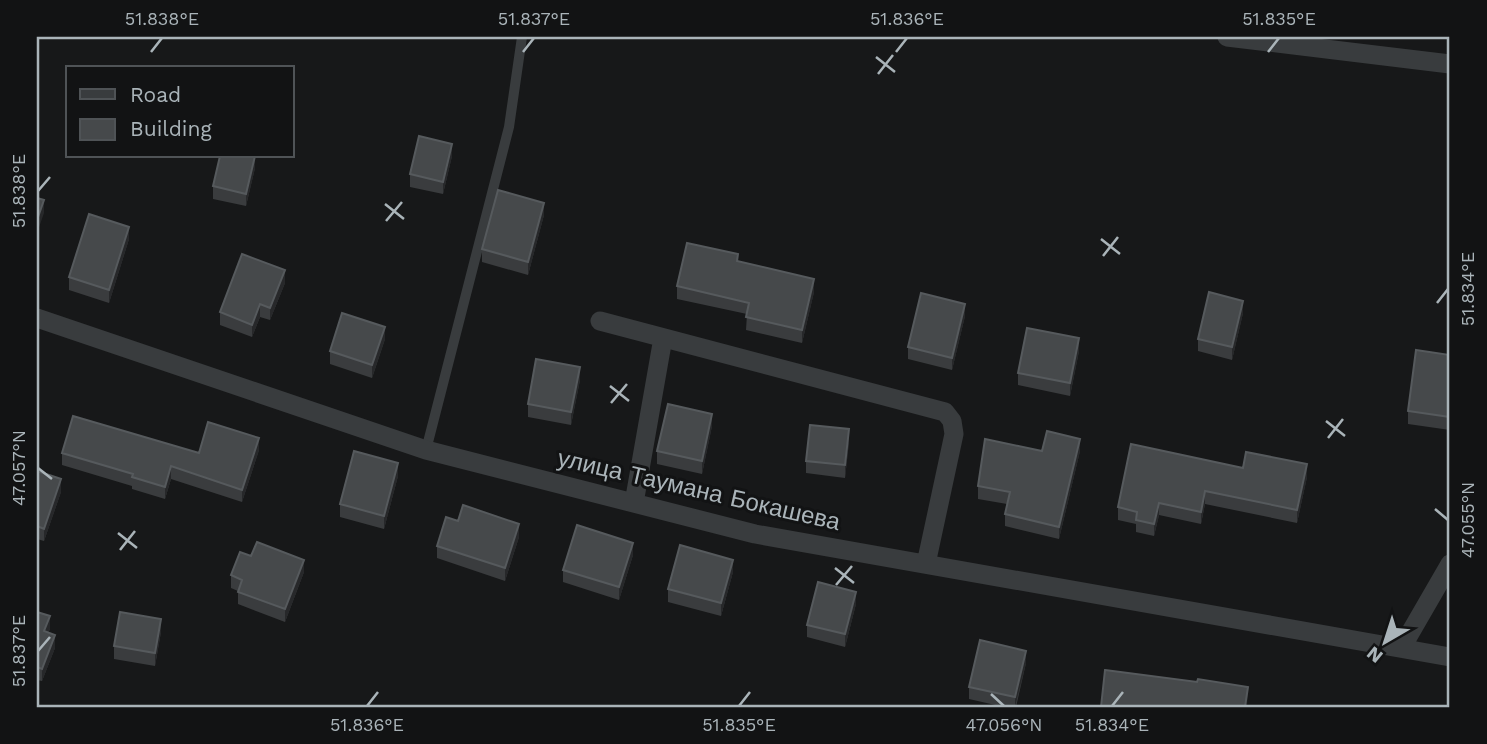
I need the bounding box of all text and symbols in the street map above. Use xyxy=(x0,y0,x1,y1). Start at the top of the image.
text: 51.838°E xyxy=(125,8,199,29)
text: 51.837°E xyxy=(498,8,570,29)
text: 51.836°E xyxy=(870,8,944,29)
text: 51.835°E xyxy=(1242,8,1316,29)
legend xyxy=(66,66,294,158)
text: Road xyxy=(130,82,181,107)
text: Building xyxy=(130,116,212,141)
text: 51.838°E xyxy=(8,154,29,228)
text: 51.834°E xyxy=(1457,252,1478,326)
text: 47.057°N xyxy=(8,430,29,506)
street label: улица Таумана Бокашева xyxy=(555,444,844,536)
text: 47.055°N xyxy=(1457,482,1478,558)
north arrow xyxy=(1350,608,1420,678)
text: 51.837°E xyxy=(8,615,29,687)
text: N xyxy=(1362,641,1387,668)
text: 51.836°E xyxy=(330,714,404,735)
text: 51.835°E xyxy=(702,714,776,735)
text: 47.056°N xyxy=(966,714,1042,735)
text: 51.834°E xyxy=(1075,714,1149,735)

